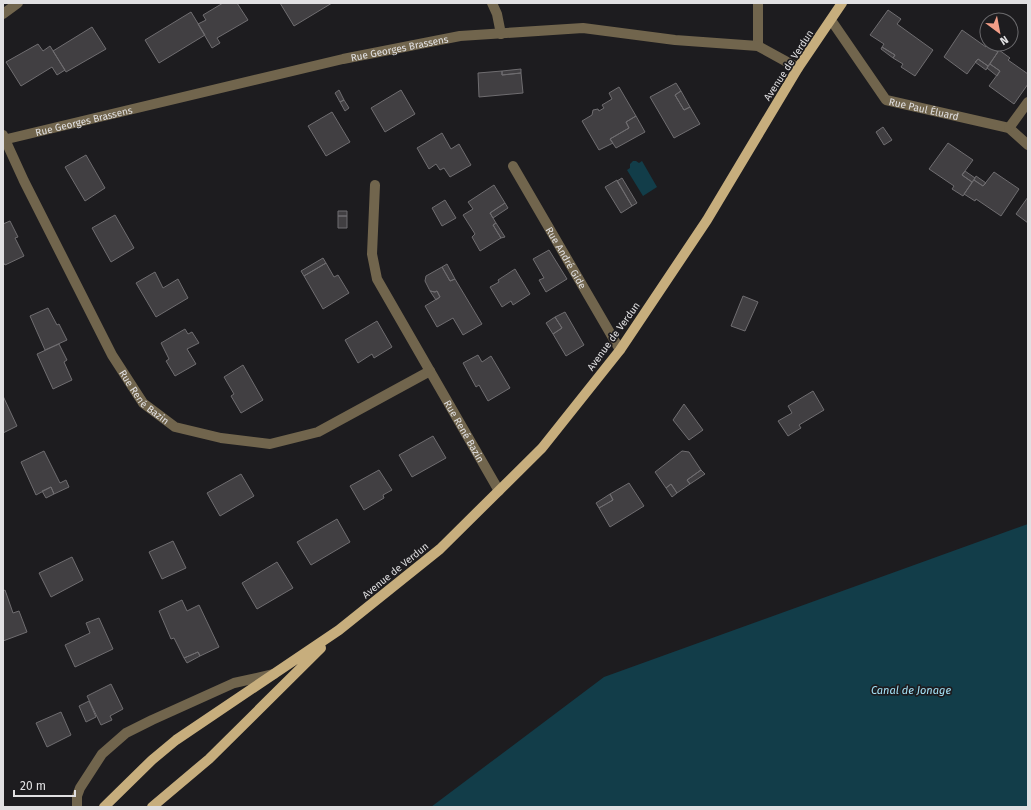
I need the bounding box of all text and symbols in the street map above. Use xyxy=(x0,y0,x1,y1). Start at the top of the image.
north arrow xyxy=(979,12,1019,52)
street label: Avenue de Verdun xyxy=(762,28,816,103)
street label: Rue Georges Brassens xyxy=(350,33,450,64)
text: N xyxy=(997,33,1011,48)
street label: Rue Paul Éluard xyxy=(888,96,960,123)
street label: Rue Georges Brassens xyxy=(34,104,134,139)
street label: Rue André Gide xyxy=(543,225,588,291)
street label: Avenue de Verdun xyxy=(585,300,643,373)
street label: Rue René Bazin xyxy=(116,368,171,427)
street label: Rue René Bazin xyxy=(441,398,486,465)
street label: Avenue de Verdun xyxy=(360,540,431,601)
water label: Canal de Jonage xyxy=(871,684,951,697)
scale bar xyxy=(14,772,75,798)
text: 20 m xyxy=(20,779,46,793)

